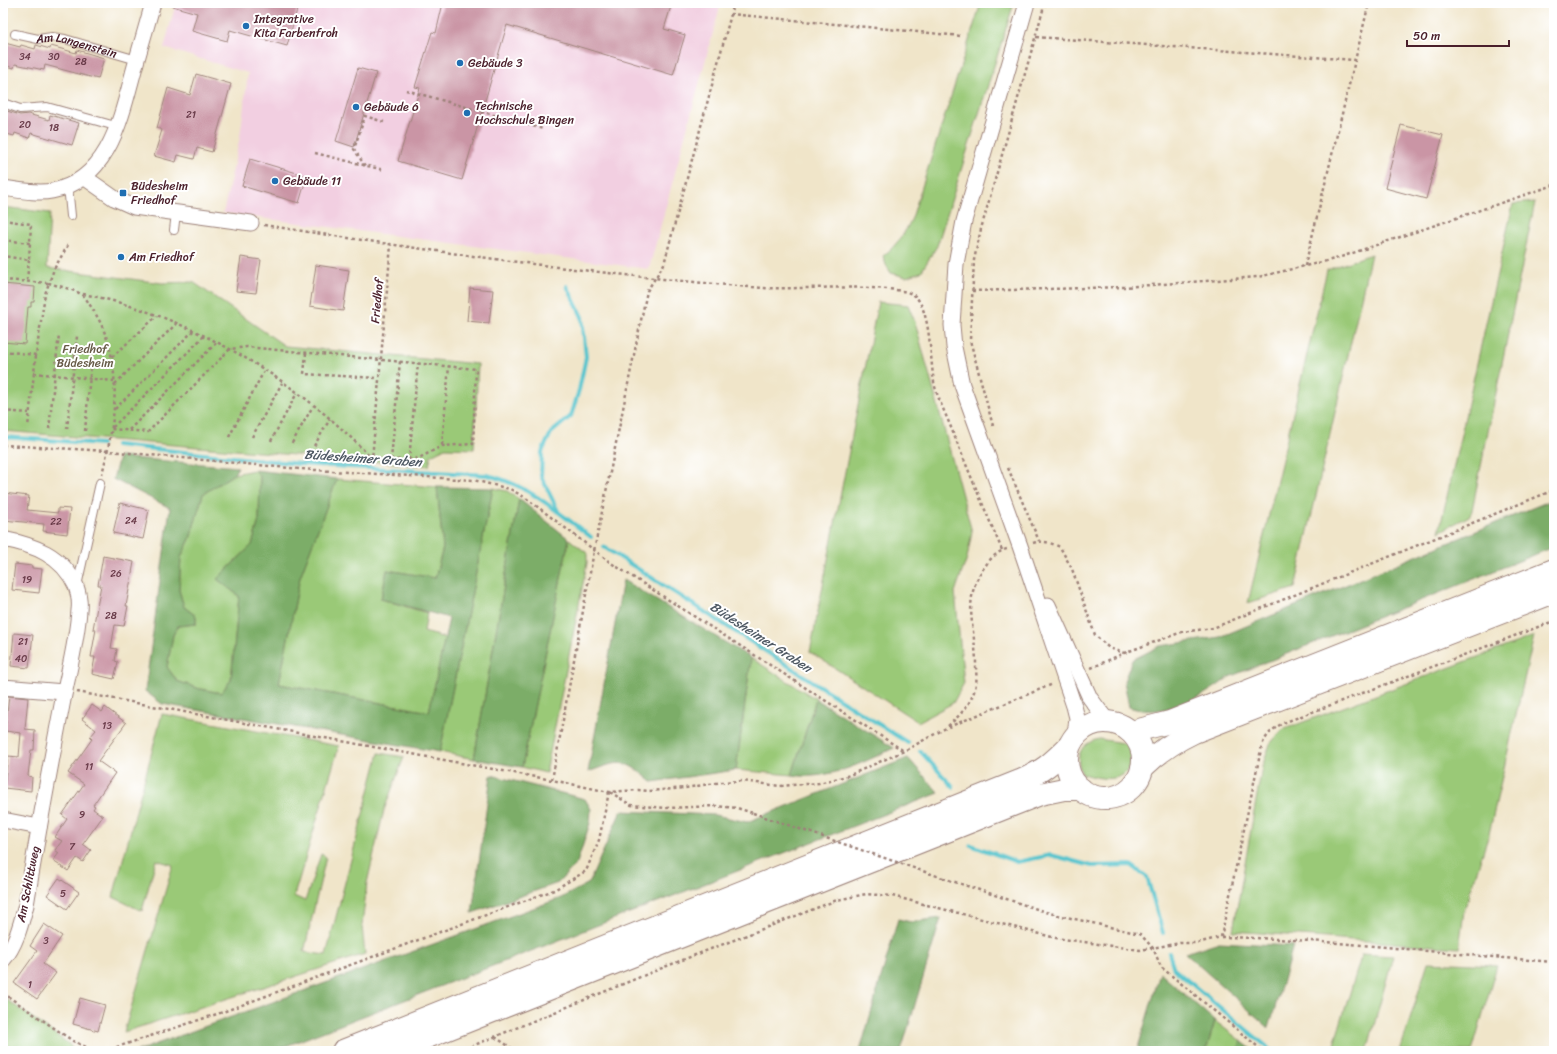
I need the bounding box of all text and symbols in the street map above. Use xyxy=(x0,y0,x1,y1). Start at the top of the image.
place label: Integrative Kita Farbenfroh xyxy=(253,8,338,44)
marker: Integrative Kita Farbenfroh xyxy=(241,21,251,31)
scale bar xyxy=(1407,22,1509,48)
text: 50 m xyxy=(1413,25,1440,47)
street label: Am Langenstein xyxy=(33,26,120,65)
house number: 34 xyxy=(19,48,31,66)
house number: 30 xyxy=(48,48,60,66)
place label: Gebäude 3 xyxy=(468,52,523,74)
house number: 28 xyxy=(75,53,87,71)
marker: Gebäude 3 xyxy=(455,58,465,68)
place label: Technische Hochschule Bingen xyxy=(475,95,574,131)
place label: Gebäude 6 xyxy=(364,96,419,118)
marker: Gebäude 6 xyxy=(351,102,361,112)
house number: 21 xyxy=(186,106,196,124)
marker: Technische Hochschule Bingen xyxy=(462,108,472,118)
house number: 20 xyxy=(19,116,31,134)
house number: 18 xyxy=(49,119,59,137)
place label: Gebäude 11 xyxy=(283,170,341,192)
place label: Büdesheim Friedhof xyxy=(131,175,188,211)
marker: Gebäude 11 xyxy=(270,176,280,186)
marker: Büdesheim Friedhof xyxy=(118,188,128,198)
place label: Am Friedhof xyxy=(128,246,196,268)
marker: Am Friedhof xyxy=(116,252,126,262)
street label: Friedhof xyxy=(364,276,390,324)
park label: Friedhof Büdesheim xyxy=(56,338,114,374)
water label: Büdesheimer Graben xyxy=(304,442,424,474)
house number: 24 xyxy=(125,512,137,530)
house number: 22 xyxy=(50,513,62,531)
house number: 26 xyxy=(110,565,122,583)
house number: 19 xyxy=(22,571,32,589)
water label: Büdesheimer Graben xyxy=(705,595,818,680)
house number: 28 xyxy=(105,607,117,625)
house number: 21 xyxy=(18,633,28,651)
house number: 40 xyxy=(15,650,27,668)
house number: 13 xyxy=(102,717,112,735)
house number: 11 xyxy=(85,758,93,776)
house number: 9 xyxy=(79,806,85,824)
house number: 7 xyxy=(69,838,76,856)
street label: Am Schlittweg xyxy=(10,844,46,925)
house number: 5 xyxy=(60,885,66,903)
house number: 3 xyxy=(43,932,49,950)
house number: 1 xyxy=(28,976,32,994)

